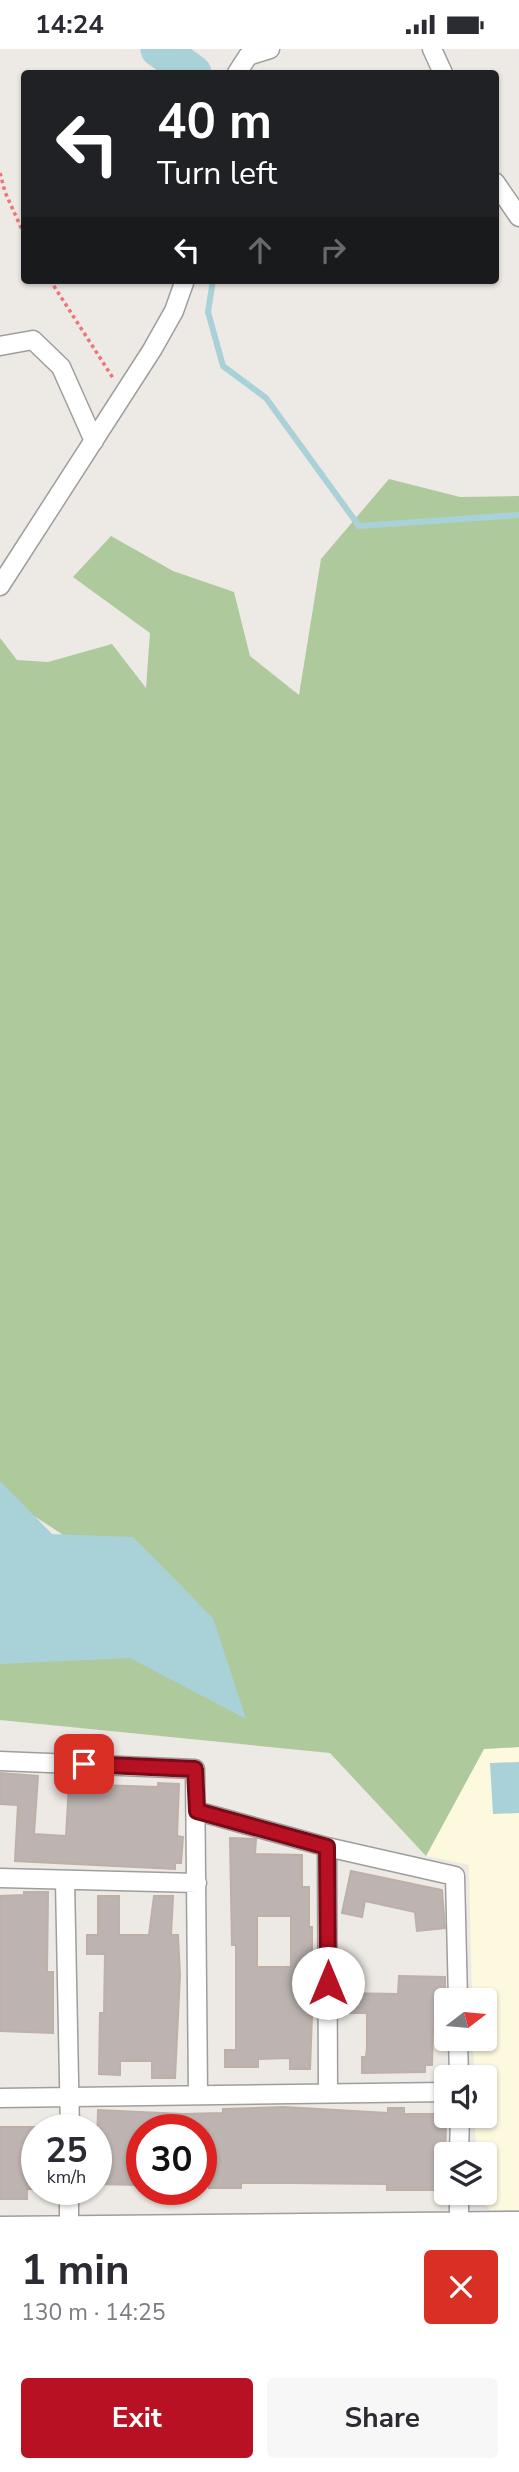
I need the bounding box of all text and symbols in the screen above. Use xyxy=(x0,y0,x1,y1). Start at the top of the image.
text: 14:24 xyxy=(35,7,104,42)
text: 40 m xyxy=(157,88,272,155)
icon: left xyxy=(42,98,133,189)
text: Turn left xyxy=(157,152,277,195)
icon: left xyxy=(168,231,206,269)
icon: ahead xyxy=(241,231,279,269)
icon: right xyxy=(314,231,352,269)
pin xyxy=(54,1734,114,1794)
icon: arrive xyxy=(65,1745,103,1783)
position arrow xyxy=(291,1946,365,2020)
north arrow xyxy=(434,1988,497,2051)
map controls xyxy=(434,1988,497,2205)
button: sound xyxy=(434,2065,497,2128)
speed limit sign: 30 xyxy=(126,2114,217,2205)
text: 25 xyxy=(45,2127,88,2174)
button: layers xyxy=(434,2142,497,2205)
text: km/h xyxy=(47,2165,86,2189)
text: 1 min xyxy=(21,2242,130,2299)
button: close xyxy=(424,2250,498,2324)
text: 130 m · 14:25 xyxy=(21,2297,166,2328)
button: Exit xyxy=(21,2378,253,2458)
button: Share xyxy=(267,2378,498,2458)

